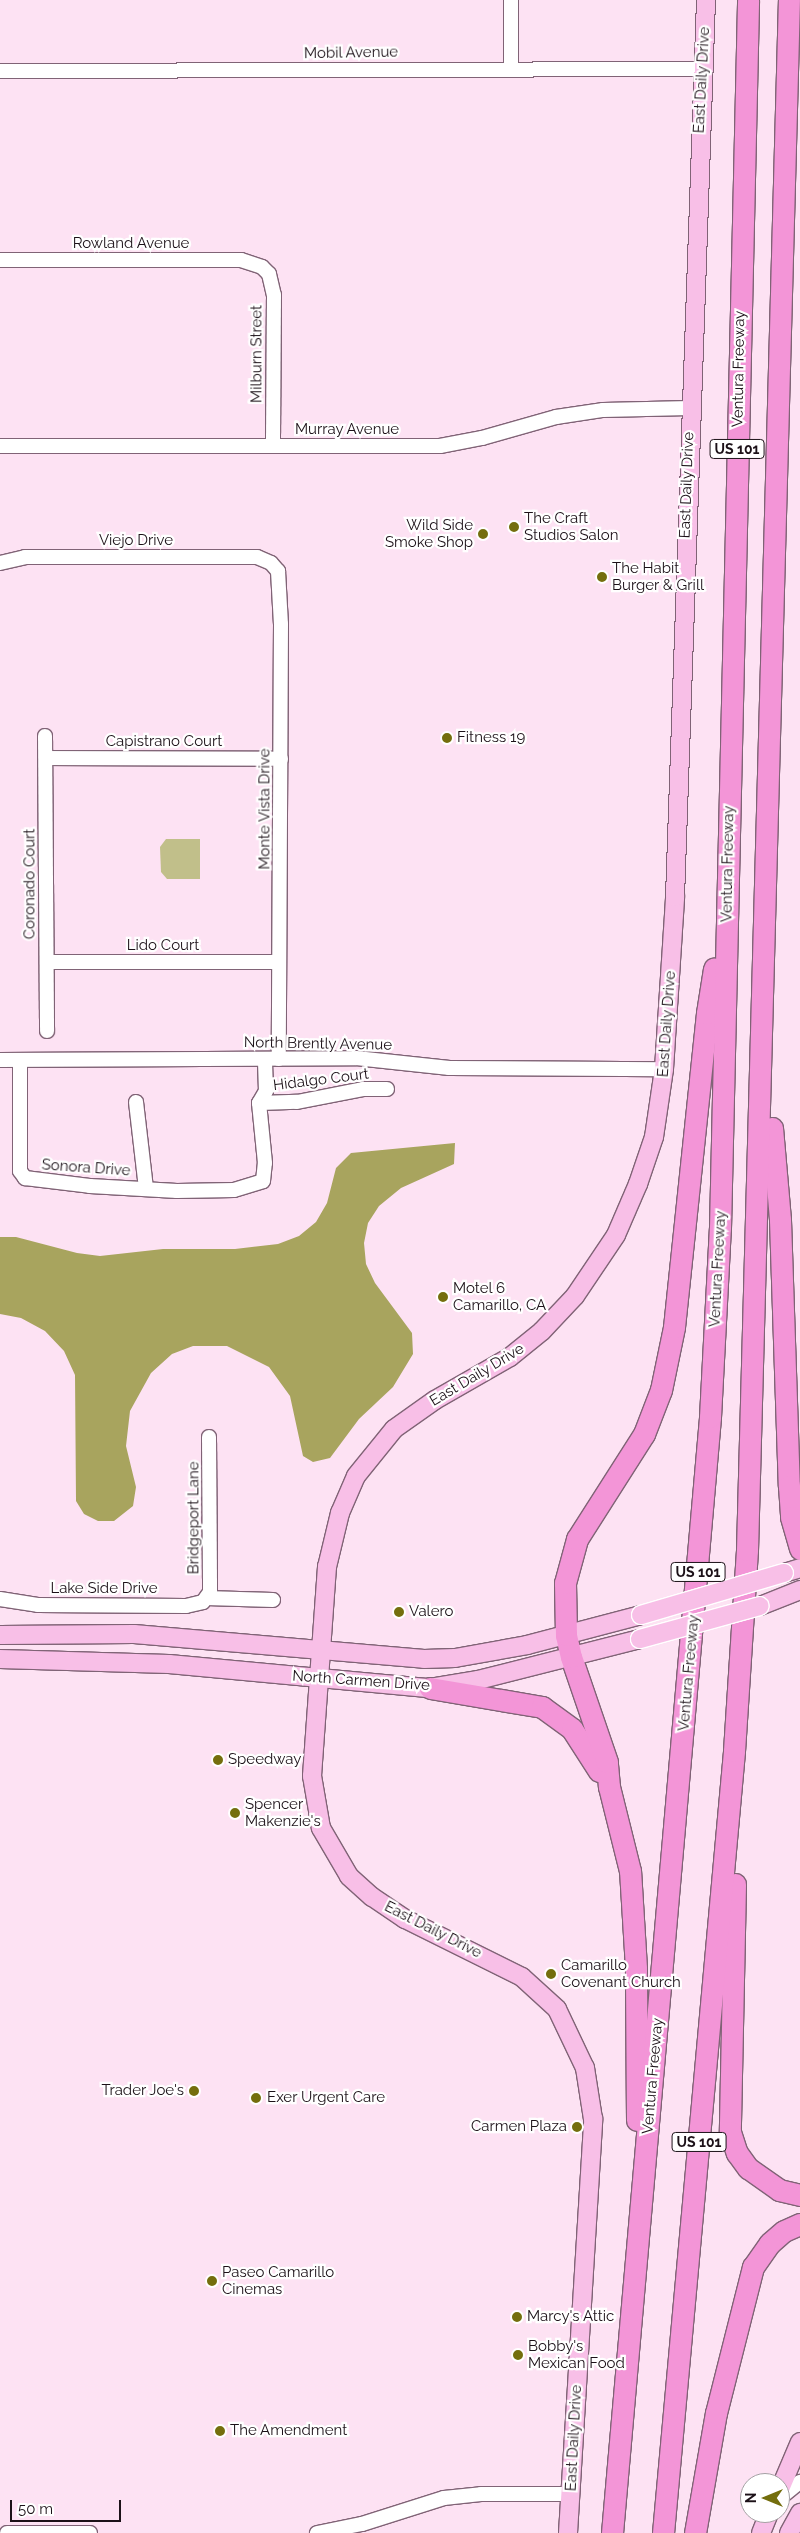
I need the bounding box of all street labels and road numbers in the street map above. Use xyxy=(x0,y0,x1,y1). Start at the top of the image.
street label: East Daily Drive xyxy=(690,26,714,134)
street label: Mobil Avenue xyxy=(303,43,399,63)
street label: Rowland Avenue xyxy=(72,235,190,253)
street label: Milburn Street xyxy=(248,305,266,403)
street label: Ventura Freeway xyxy=(729,311,749,427)
street label: Murray Avenue xyxy=(294,421,400,439)
street label: East Daily Drive xyxy=(676,431,698,539)
road number: US 101 xyxy=(710,438,764,460)
street label: Viejo Drive xyxy=(99,532,173,550)
street label: Capistrano Court xyxy=(106,733,222,751)
street label: Monte Vista Drive xyxy=(256,748,274,870)
street label: Ventura Freeway xyxy=(718,806,738,922)
street label: Coronado Court xyxy=(21,829,39,939)
street label: Lido Court xyxy=(127,937,199,955)
street label: East Daily Drive xyxy=(654,970,680,1078)
street label: North Brently Avenue xyxy=(243,1034,393,1054)
street label: Hidalgo Court xyxy=(272,1065,370,1095)
street label: Sonora Drive xyxy=(41,1156,131,1180)
street label: Ventura Freeway xyxy=(706,1210,730,1328)
street label: East Daily Drive xyxy=(426,1340,528,1410)
street label: Bridgeport Lane xyxy=(185,1462,203,1574)
road number: US 101 xyxy=(670,1560,726,1584)
street label: Lake Side Drive xyxy=(50,1580,158,1598)
street label: Ventura Freeway xyxy=(675,1614,703,1732)
street label: North Carmen Drive xyxy=(292,1667,430,1695)
street label: East Daily Drive xyxy=(381,1898,485,1962)
street label: Ventura Freeway xyxy=(639,2017,667,2135)
road number: US 101 xyxy=(672,2130,726,2154)
street label: East Daily Drive xyxy=(562,2384,586,2492)

